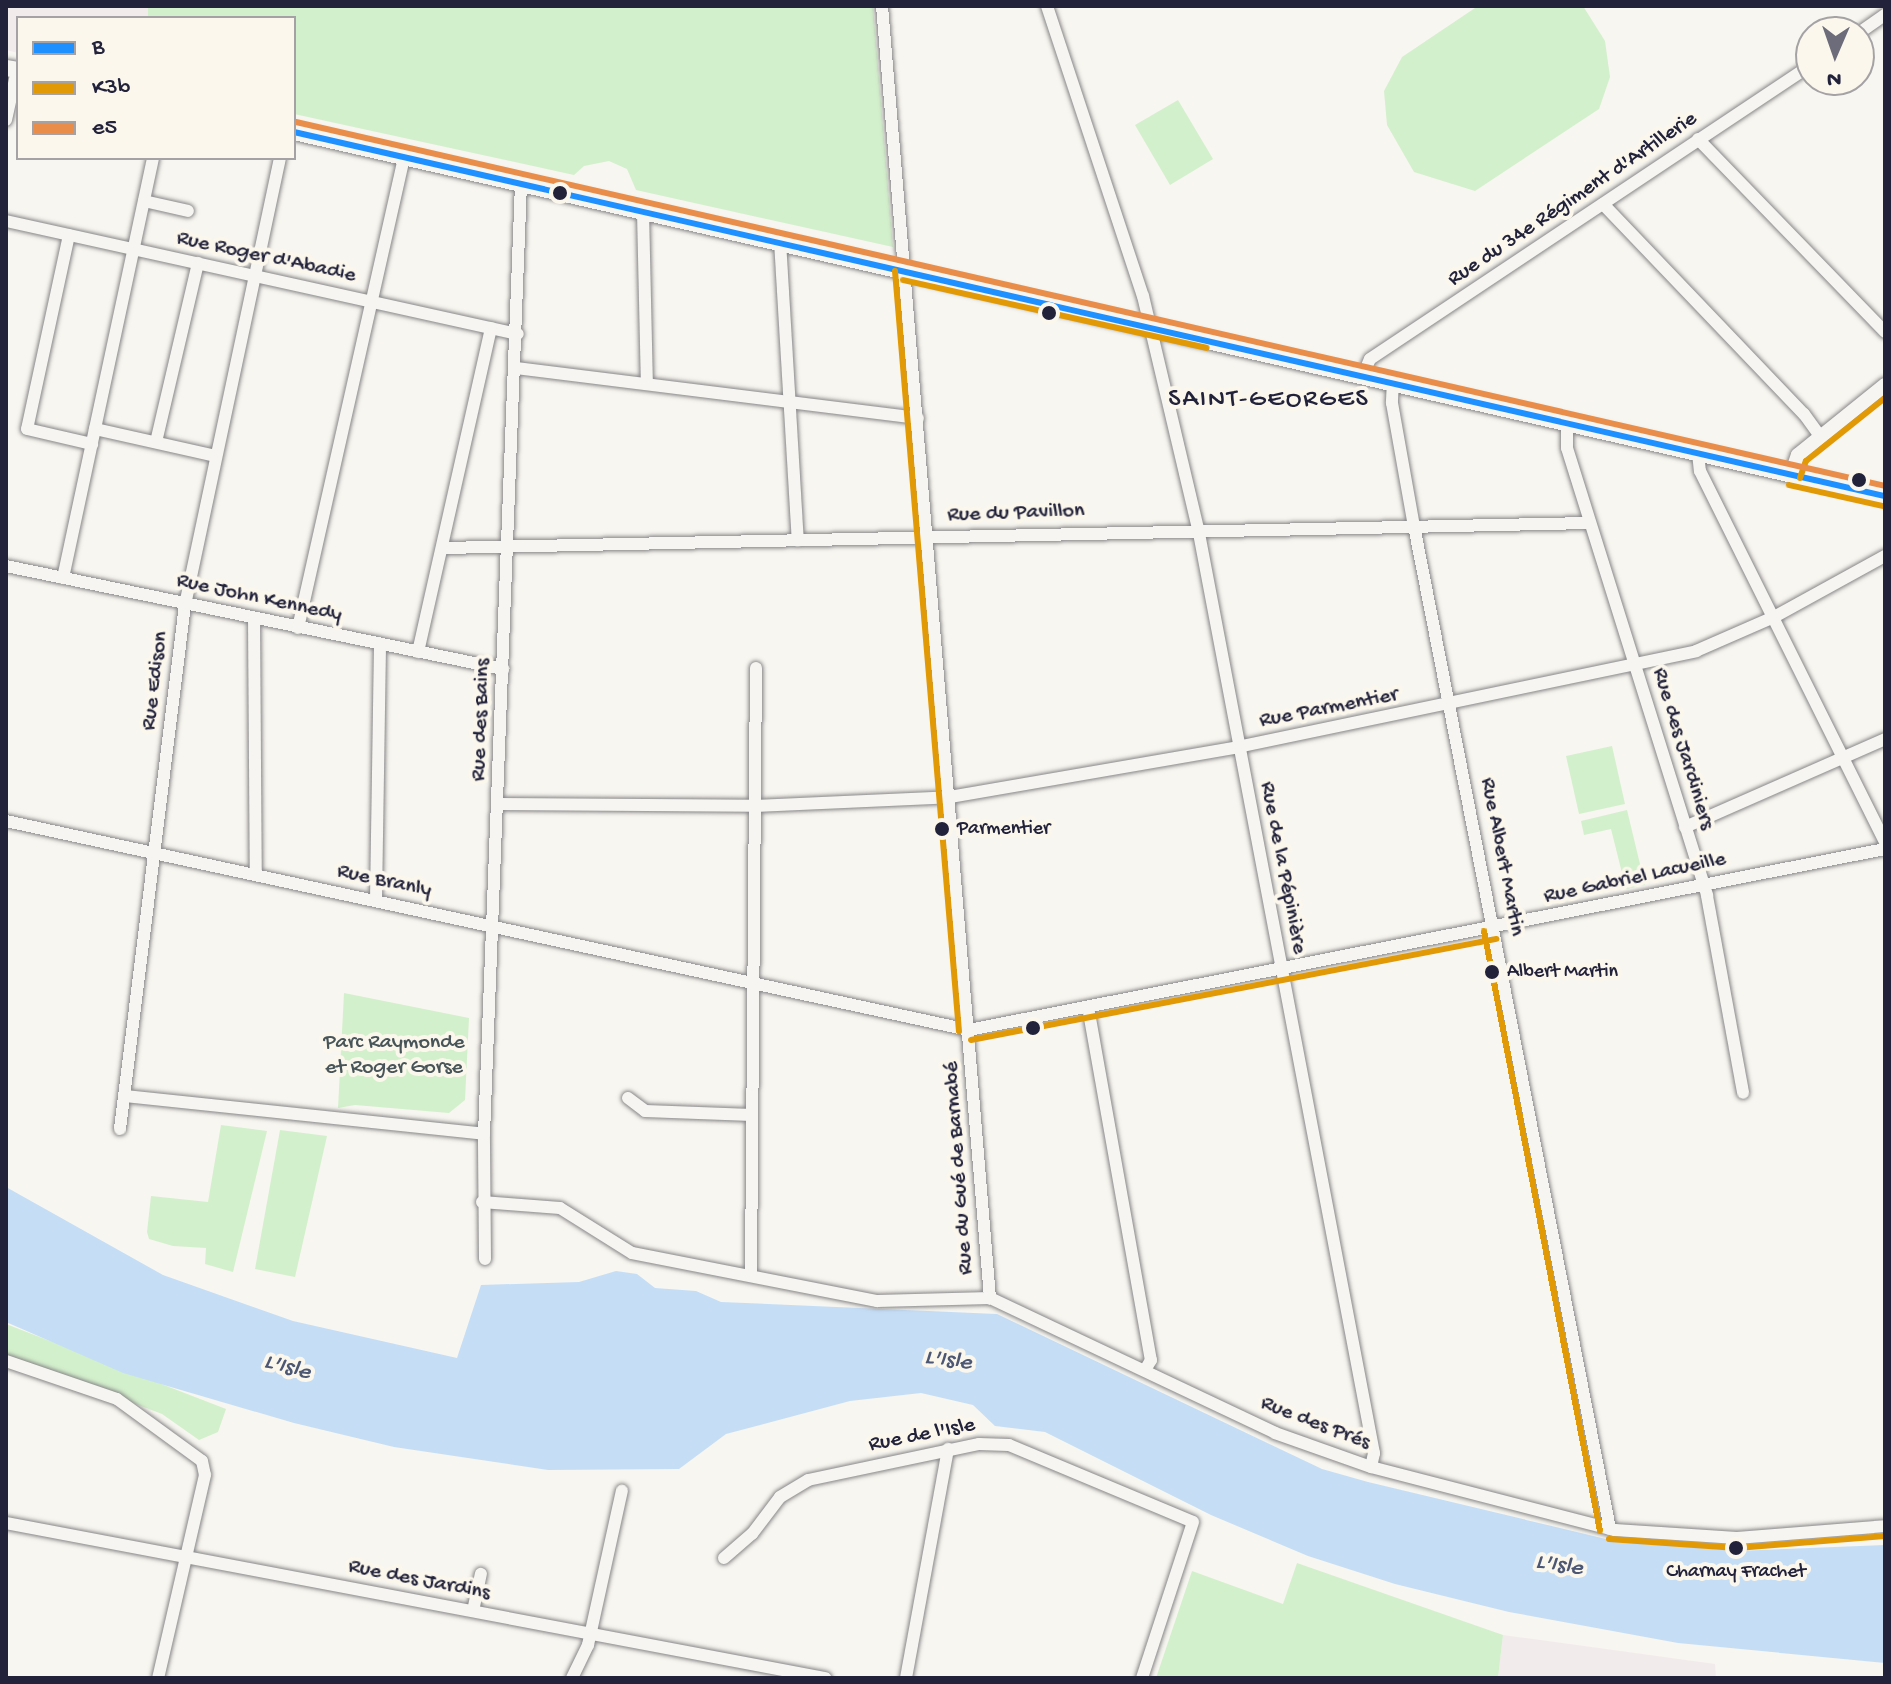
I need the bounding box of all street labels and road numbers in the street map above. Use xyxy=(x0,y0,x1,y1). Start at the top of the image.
street label: Rue du 34e Régiment d'Artillerie xyxy=(1443,107,1703,293)
street label: Rue Roger d'Abadie xyxy=(174,226,358,290)
street label: Rue du Pavillon xyxy=(947,498,1085,530)
street label: Rue John Kennedy xyxy=(174,569,344,629)
street label: Rue Edison xyxy=(137,630,175,732)
street label: Rue des Bains xyxy=(467,658,497,782)
street label: Rue des Jardiniers xyxy=(1645,665,1719,833)
street label: Rue Parmentier xyxy=(1257,683,1401,735)
street label: Rue Albert Martin xyxy=(1473,776,1529,938)
street label: Rue de la Pépinière xyxy=(1252,780,1312,956)
street label: Rue Gabriel Lacueille xyxy=(1542,847,1728,911)
street label: Rue Branly xyxy=(334,859,434,905)
street label: Rue du Gué de Barnabé xyxy=(939,1060,981,1276)
street label: Rue des Prés xyxy=(1256,1391,1374,1457)
street label: Rue de l'Isle xyxy=(867,1413,977,1459)
street label: Rue des Jardins xyxy=(346,1554,492,1608)

